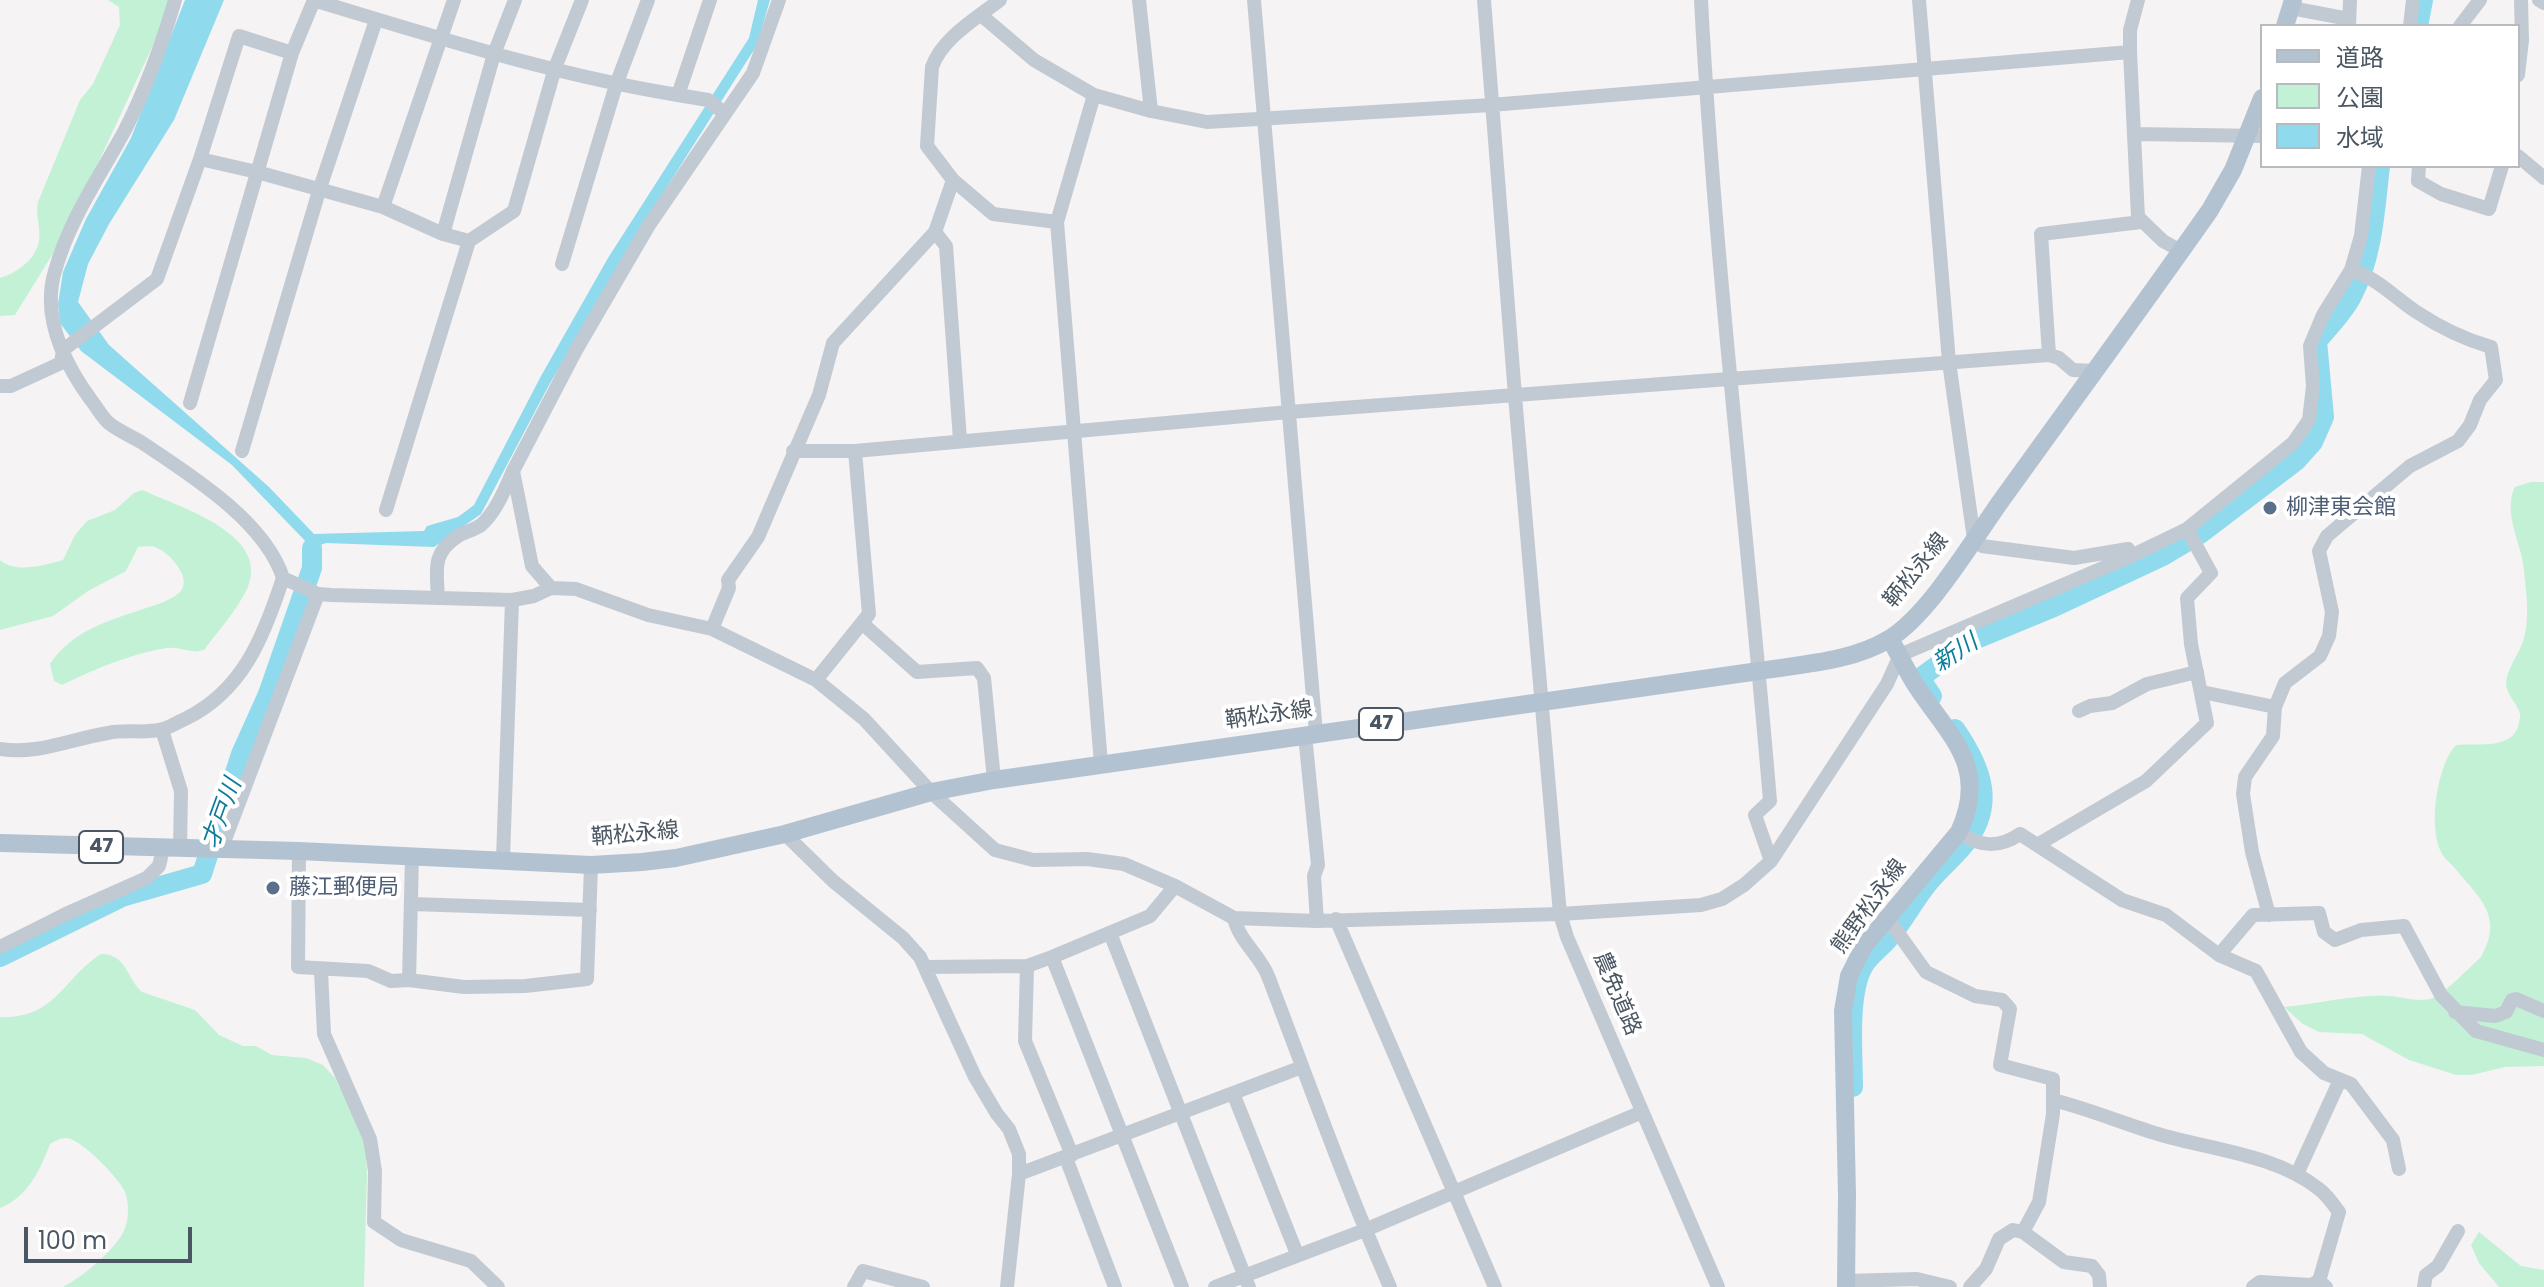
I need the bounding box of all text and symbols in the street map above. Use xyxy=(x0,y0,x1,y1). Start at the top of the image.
legend xyxy=(2260,24,2520,168)
text: 道路 xyxy=(2336,41,2384,74)
text: 公園 xyxy=(2336,81,2384,114)
text: 水域 xyxy=(2336,121,2384,154)
place label: 柳津東会館 xyxy=(2286,495,2396,521)
marker: 柳津東会館 xyxy=(2261,499,2279,517)
street label: 鞆松永線 xyxy=(1879,528,1955,614)
water label: 新川 xyxy=(1928,629,1984,679)
street label: 鞆松永線 xyxy=(1224,697,1314,735)
road number: 47 xyxy=(1359,708,1403,740)
water label: 才戸川 xyxy=(197,775,249,853)
street label: 鞆松永線 xyxy=(590,818,680,852)
road number: 47 xyxy=(79,831,123,863)
street label: 熊野松永線 xyxy=(1827,855,1913,959)
place label: 藤江郵便局 xyxy=(289,875,399,901)
marker: 藤江郵便局 xyxy=(264,879,282,897)
street label: 農免道路 xyxy=(1587,948,1645,1040)
scale bar xyxy=(28,1211,196,1261)
text: 100 m xyxy=(38,1224,107,1257)

